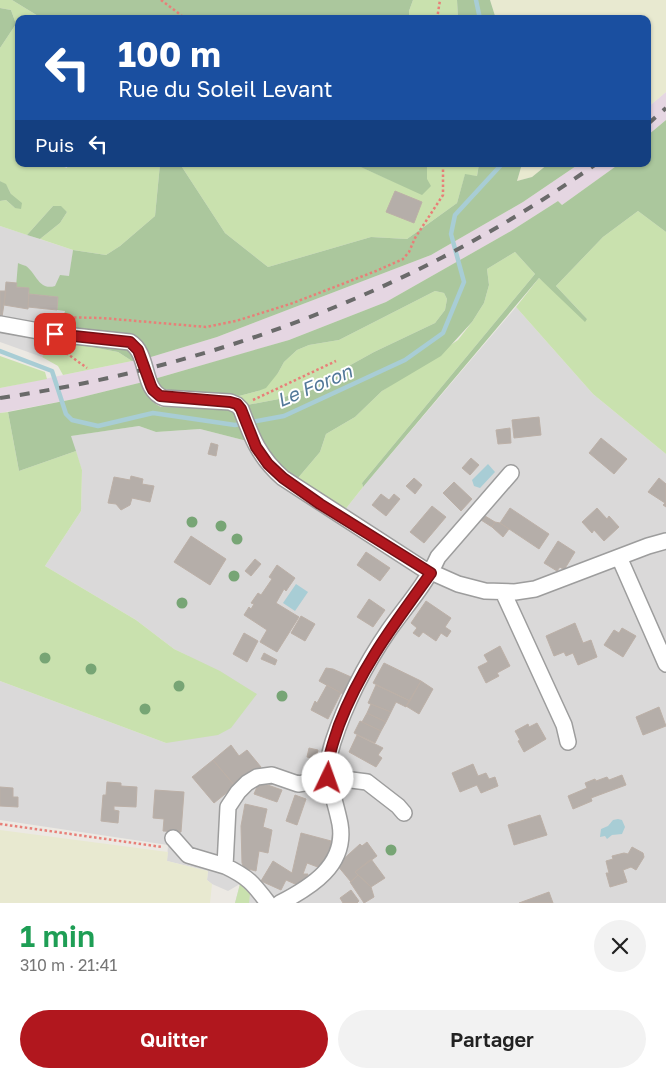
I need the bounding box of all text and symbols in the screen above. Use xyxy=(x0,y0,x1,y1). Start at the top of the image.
text: 100 m xyxy=(118,33,221,75)
icon: left xyxy=(35,35,100,100)
text: Rue du Soleil Levant xyxy=(118,75,333,102)
icon: left xyxy=(84,130,112,158)
text: Puis xyxy=(35,133,74,156)
pin xyxy=(34,313,76,355)
icon: arrive xyxy=(41,320,69,348)
water label: Le Foron xyxy=(273,358,356,411)
position arrow xyxy=(301,751,353,803)
text: 1 min xyxy=(20,918,95,954)
button: close xyxy=(594,920,646,972)
text: 310 m · 21:41 xyxy=(20,955,117,975)
button: Quitter xyxy=(20,1010,328,1068)
button: Partager xyxy=(338,1010,646,1068)

